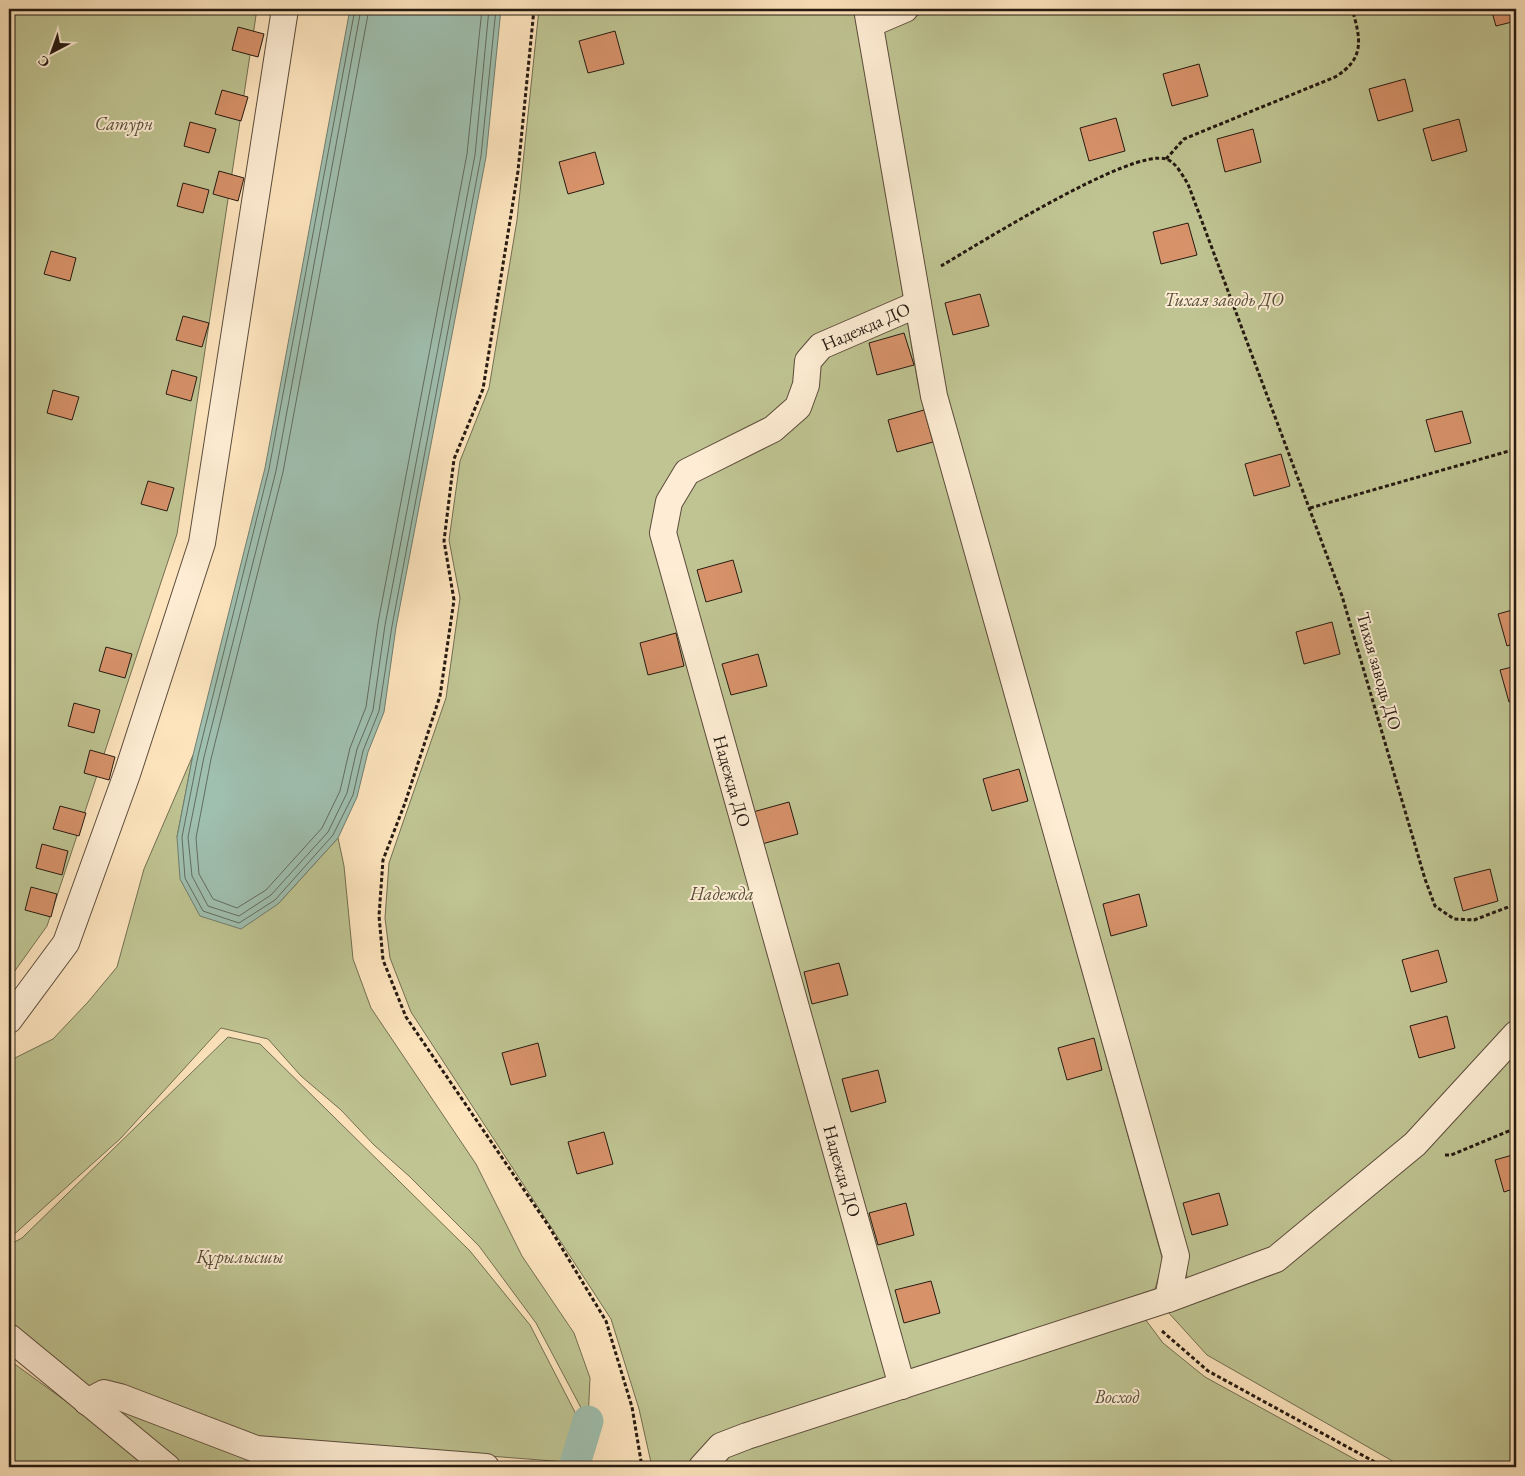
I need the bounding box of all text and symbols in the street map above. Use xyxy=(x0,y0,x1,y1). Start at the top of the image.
north arrow xyxy=(28,28,78,78)
text: С xyxy=(34,52,53,72)
park label: Сатурн xyxy=(95,112,153,136)
park label: Тихая заводь ДО xyxy=(1165,288,1284,311)
street label: Надежда ДО xyxy=(818,297,914,356)
street label: Тихая заводь ДО xyxy=(1352,609,1407,733)
street label: Надежда ДО xyxy=(708,732,757,830)
park label: Надежда xyxy=(689,882,754,905)
street label: Надежда ДО xyxy=(818,1122,867,1220)
park label: Құрылысшы xyxy=(195,1245,284,1269)
park label: Восход xyxy=(1094,1385,1140,1408)

